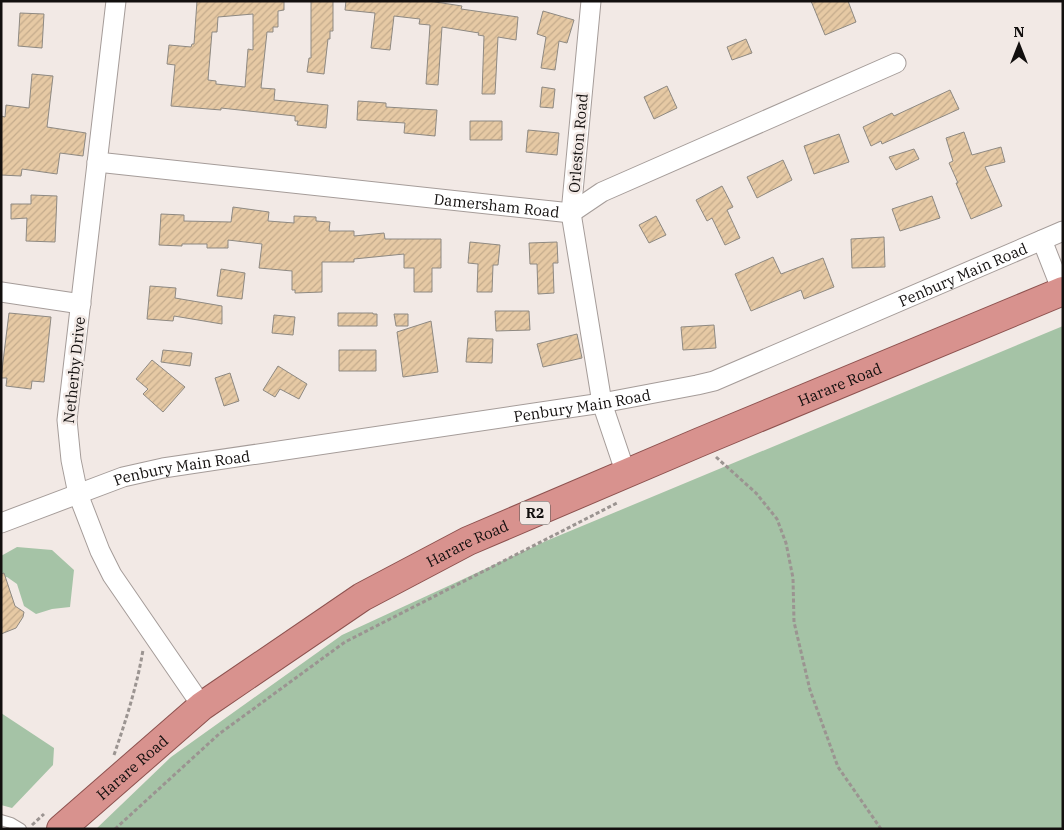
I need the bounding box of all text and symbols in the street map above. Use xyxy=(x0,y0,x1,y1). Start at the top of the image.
north arrow xyxy=(994,20,1044,70)
text: N xyxy=(1013,23,1025,41)
street label: Orleston Road xyxy=(564,92,592,194)
street label: Damersham Road xyxy=(433,189,560,221)
street label: Penbury Main Road xyxy=(895,238,1030,310)
street label: Netherby Drive xyxy=(59,316,89,424)
street label: Harare Road xyxy=(795,358,884,410)
street label: Penbury Main Road xyxy=(512,385,652,425)
street label: Penbury Main Road xyxy=(111,446,251,489)
road number: R2 xyxy=(520,502,550,524)
street label: Harare Road xyxy=(423,515,511,571)
street label: Harare Road xyxy=(92,731,172,804)

